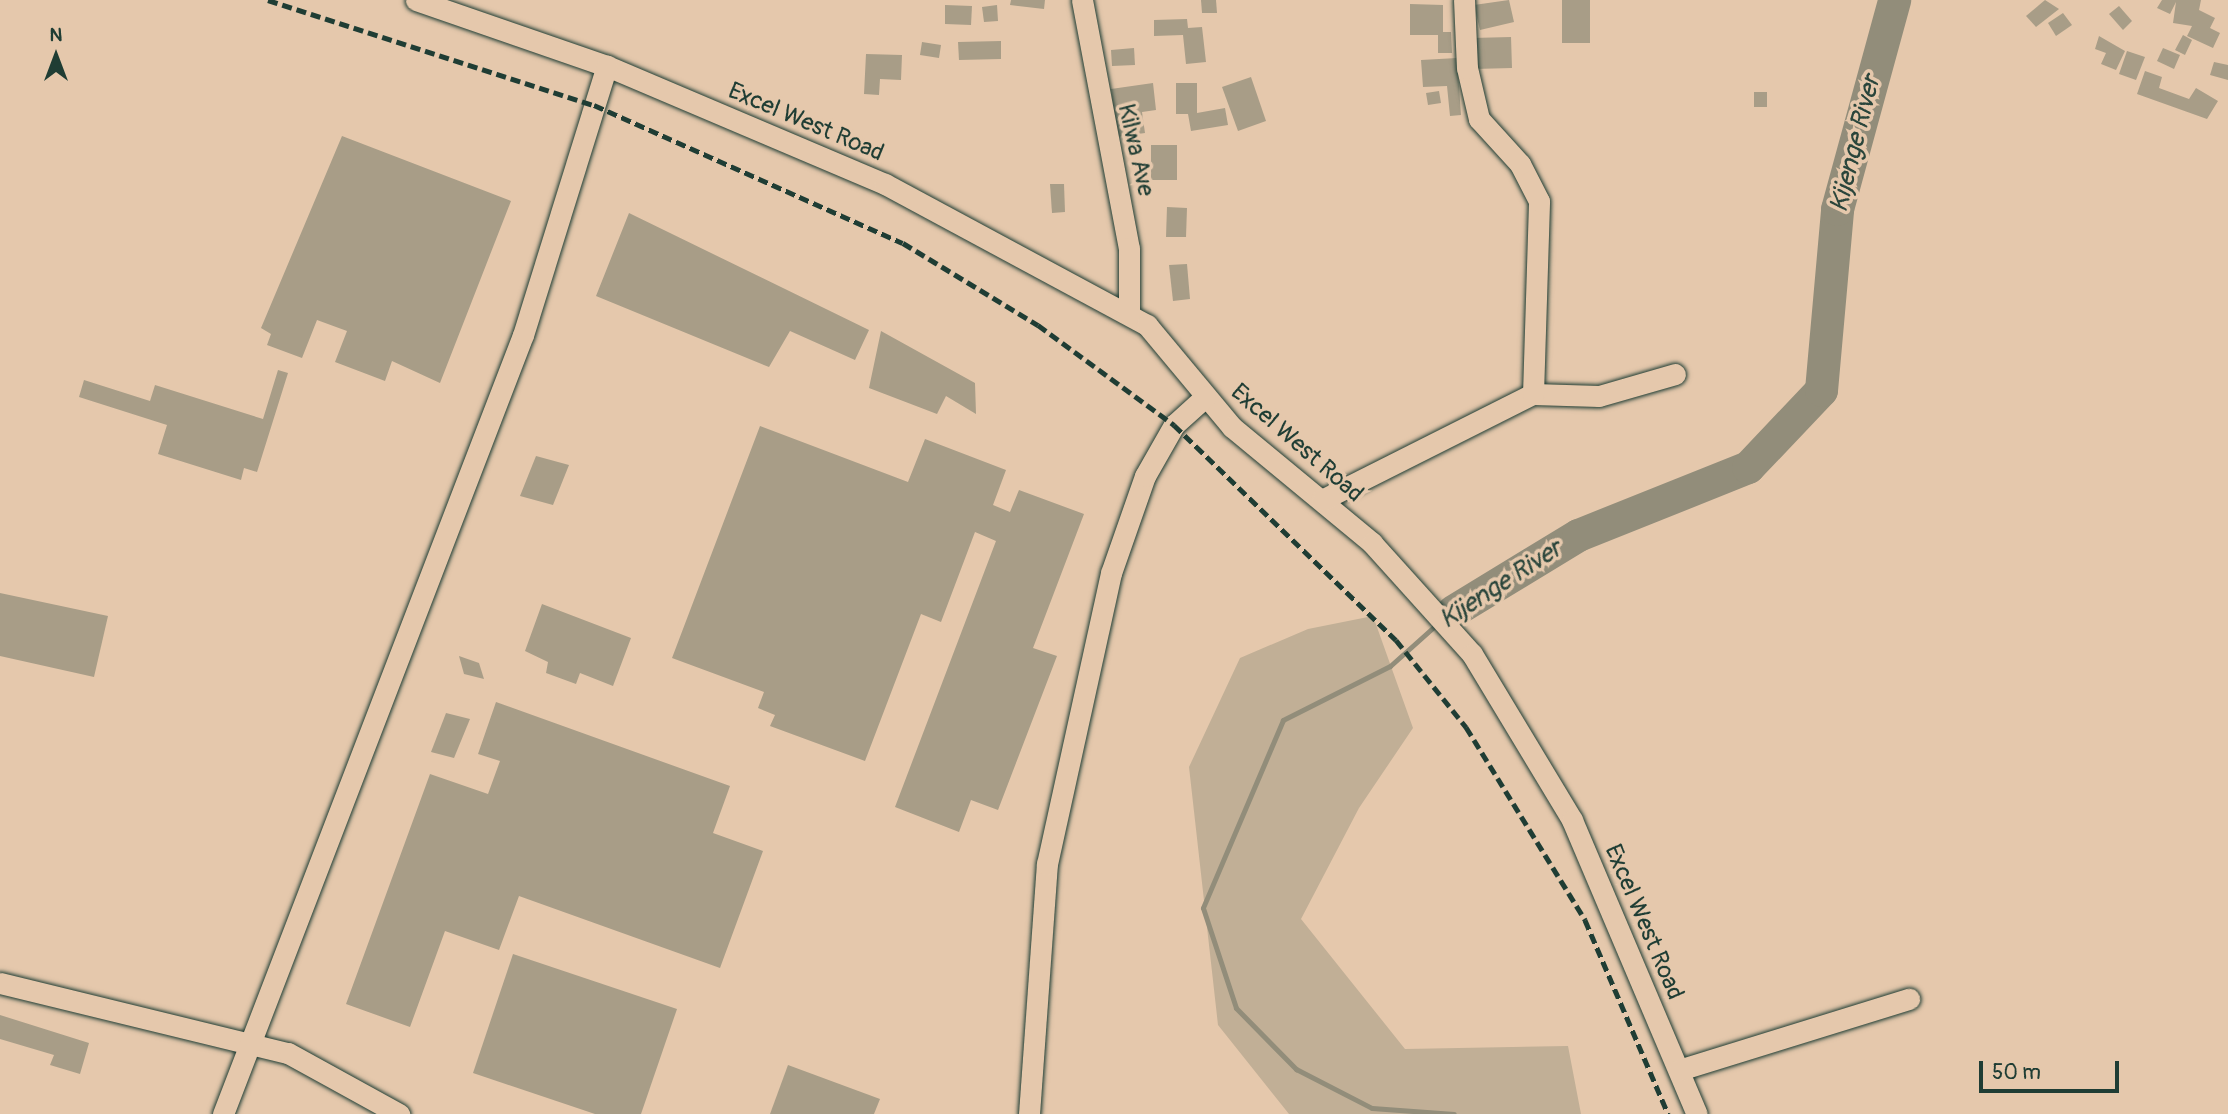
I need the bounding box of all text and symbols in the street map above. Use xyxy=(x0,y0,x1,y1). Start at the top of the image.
north arrow xyxy=(21,21,91,91)
text: N xyxy=(50,23,62,47)
water label: Kijenge River xyxy=(1824,72,1888,216)
street label: Excel West Road xyxy=(724,76,888,168)
street label: Kilwa Ave xyxy=(1111,101,1161,199)
street label: Excel West Road xyxy=(1225,378,1369,508)
water label: Kijenge River xyxy=(1434,534,1568,636)
street label: Excel West Road xyxy=(1598,840,1690,1004)
scale bar xyxy=(1983,1048,2123,1092)
text: 50 m xyxy=(1992,1059,2041,1086)

